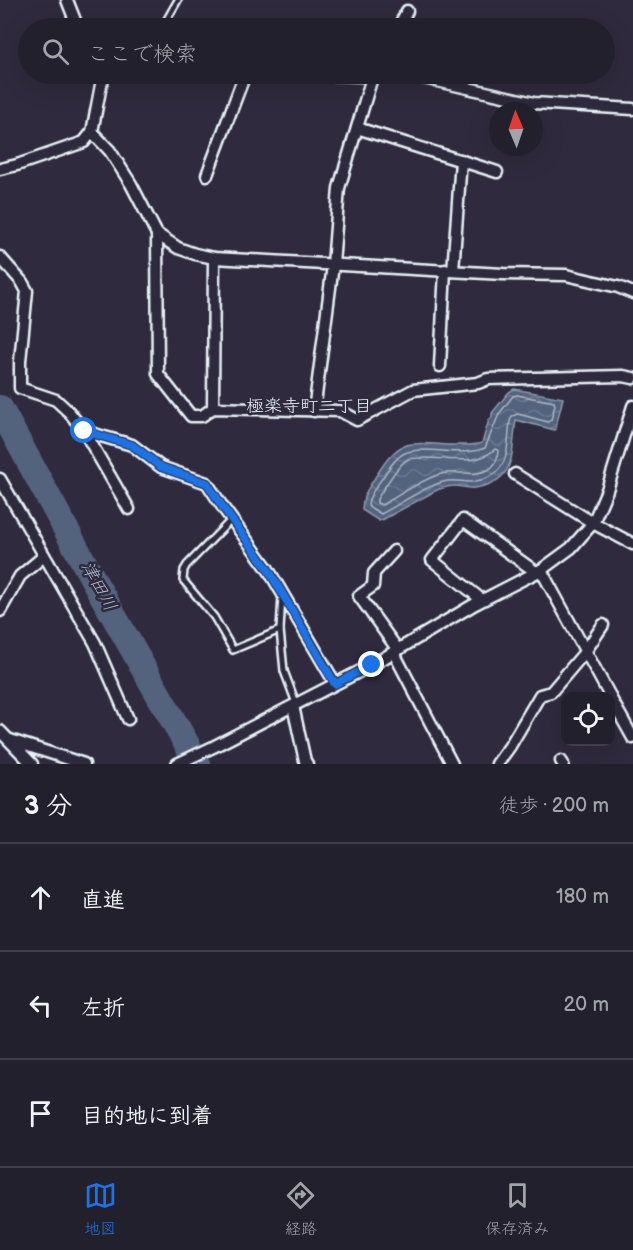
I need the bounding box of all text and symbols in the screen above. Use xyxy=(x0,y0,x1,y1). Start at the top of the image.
search box xyxy=(18,18,615,84)
icon: search xyxy=(39,35,72,68)
text: ここで検索 xyxy=(87,41,197,68)
north arrow xyxy=(489,102,543,156)
district label: 極楽寺町二丁目 xyxy=(246,396,372,417)
route start xyxy=(70,417,96,443)
water label: 津田川 xyxy=(76,558,121,615)
route end xyxy=(358,651,384,677)
map controls xyxy=(561,692,615,746)
button: locate xyxy=(561,692,615,746)
text: 3 分 xyxy=(24,791,72,822)
text: 徒歩 · 200 m xyxy=(499,794,609,818)
icon: ahead xyxy=(24,881,57,914)
text: 180 m xyxy=(556,885,609,909)
text: 直進 xyxy=(81,887,125,914)
icon: left xyxy=(24,989,57,1022)
text: 20 m xyxy=(564,993,609,1017)
text: 左折 xyxy=(81,995,125,1022)
icon: arrive xyxy=(24,1097,57,1130)
text: 目的地に到着 xyxy=(81,1103,213,1130)
tab: 地図 xyxy=(84,1179,117,1239)
tab: 経路 xyxy=(284,1179,317,1239)
tab: 保存済み xyxy=(485,1179,549,1239)

